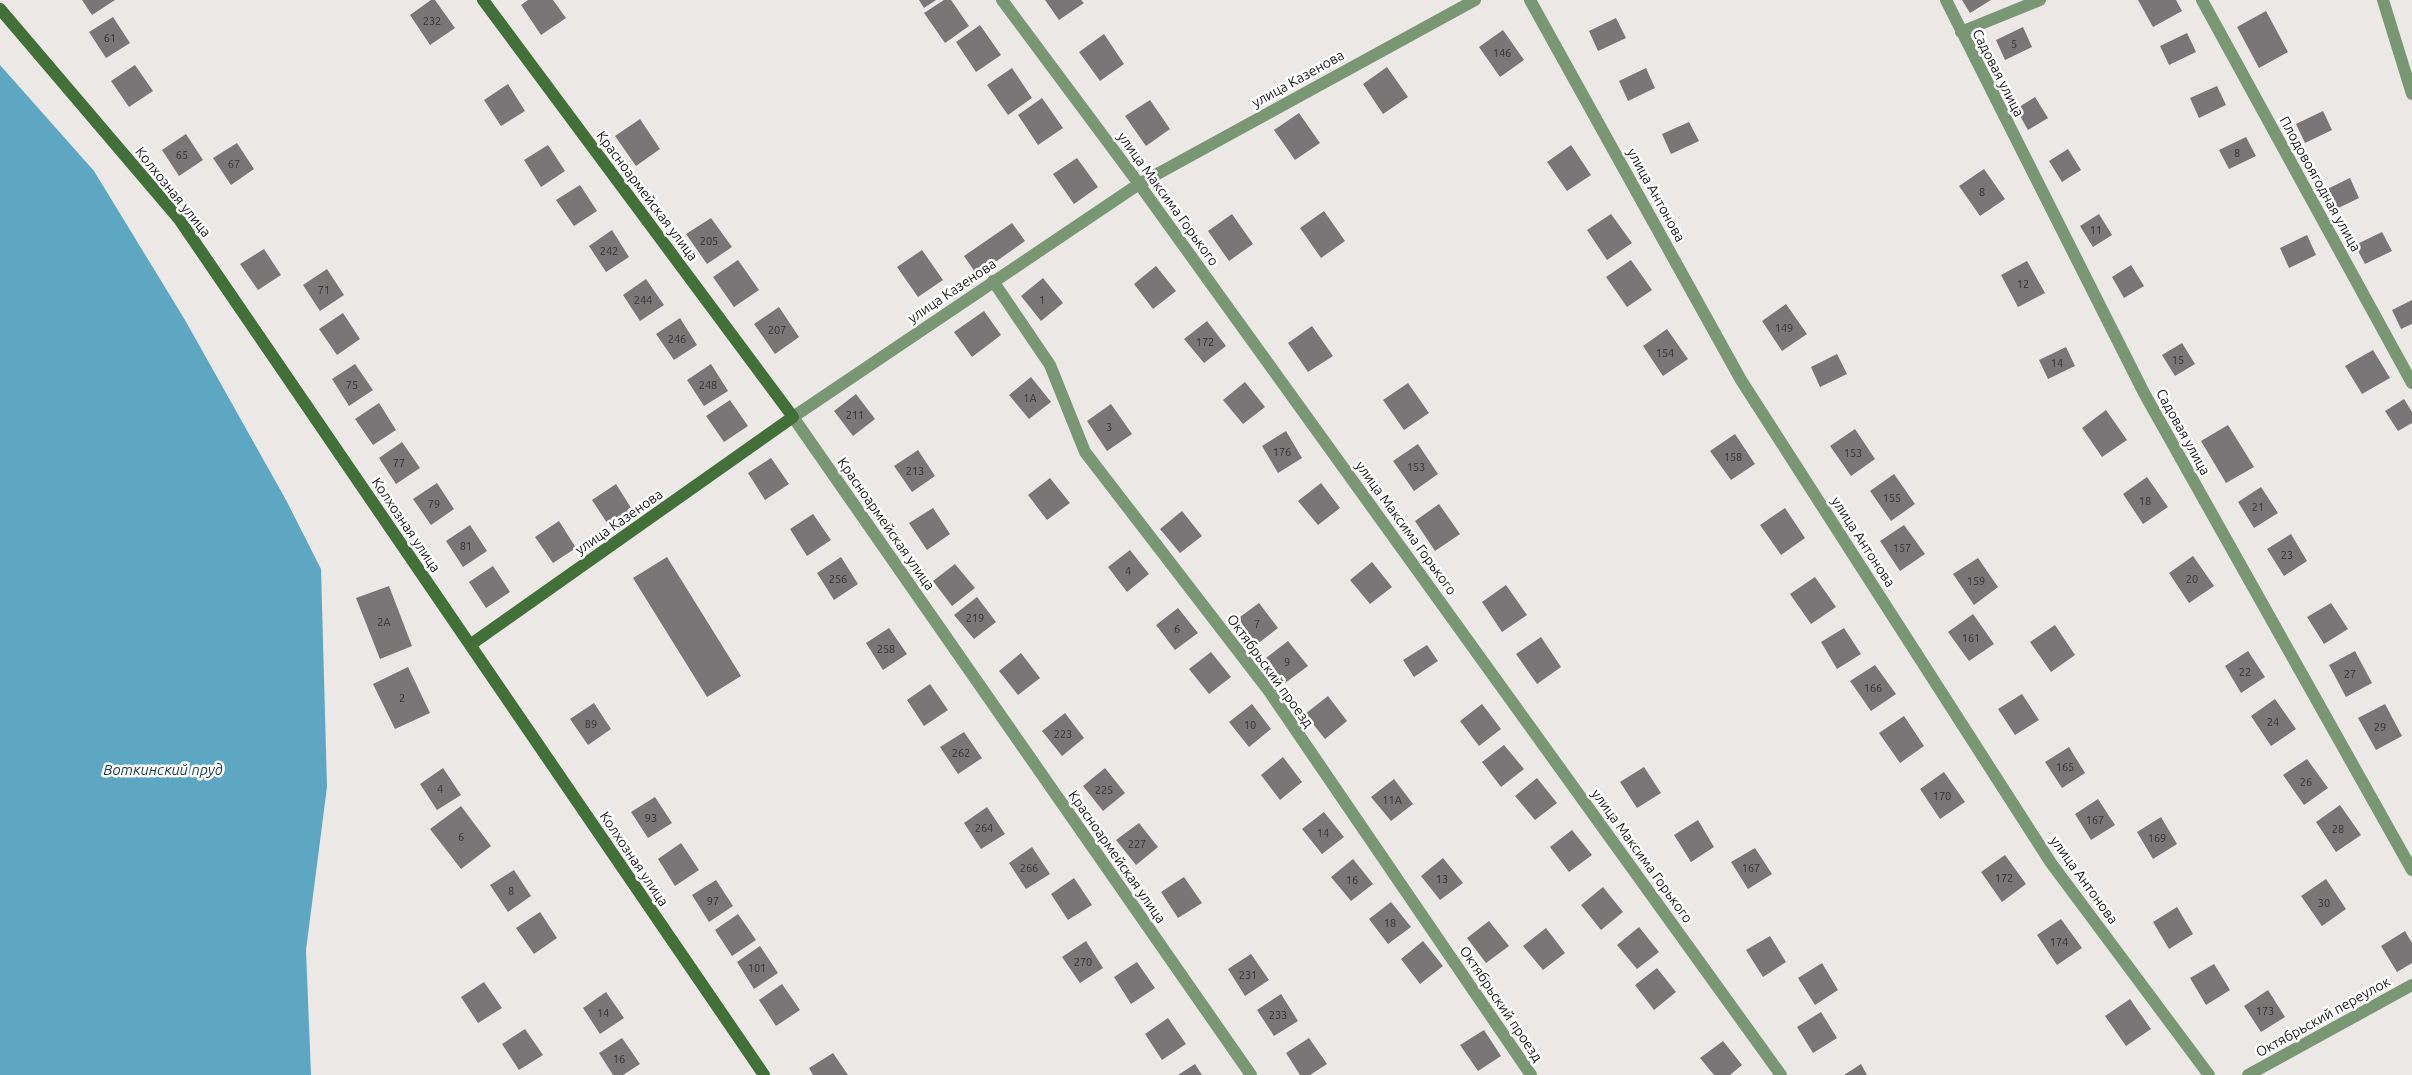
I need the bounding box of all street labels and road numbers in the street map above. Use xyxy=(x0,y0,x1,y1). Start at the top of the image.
street label: Садовая улица xyxy=(1969,26,2027,120)
street label: улица Казенова xyxy=(1249,47,1347,111)
street label: Плодовоягодная улица xyxy=(2276,113,2364,255)
street label: Красноармейская улица xyxy=(593,128,701,264)
street label: улица Максима Горького xyxy=(1114,129,1222,269)
street label: Колхозная улица xyxy=(132,144,214,240)
street label: улица Антонова xyxy=(1623,145,1689,245)
street label: улица Казенова xyxy=(905,255,999,327)
street label: Садовая улица xyxy=(2152,386,2214,478)
street label: Красноармейская улица xyxy=(834,454,938,594)
street label: улица Максима Горького xyxy=(1352,458,1460,598)
street label: Колхозная улица xyxy=(368,474,444,576)
street label: улица Казенова xyxy=(572,486,666,558)
street label: улица Антонова xyxy=(1827,494,1899,590)
street label: Октябрьский проезд xyxy=(1223,611,1317,731)
street label: улица Максима Горького xyxy=(1588,786,1696,926)
street label: Красноармейская улица xyxy=(1065,787,1169,927)
street label: Колхозная улица xyxy=(596,808,672,910)
street label: улица Антонова xyxy=(2046,833,2122,927)
street label: Октябрьский проезд xyxy=(1456,943,1546,1065)
street label: Октябрьский переулок xyxy=(2253,973,2393,1061)

